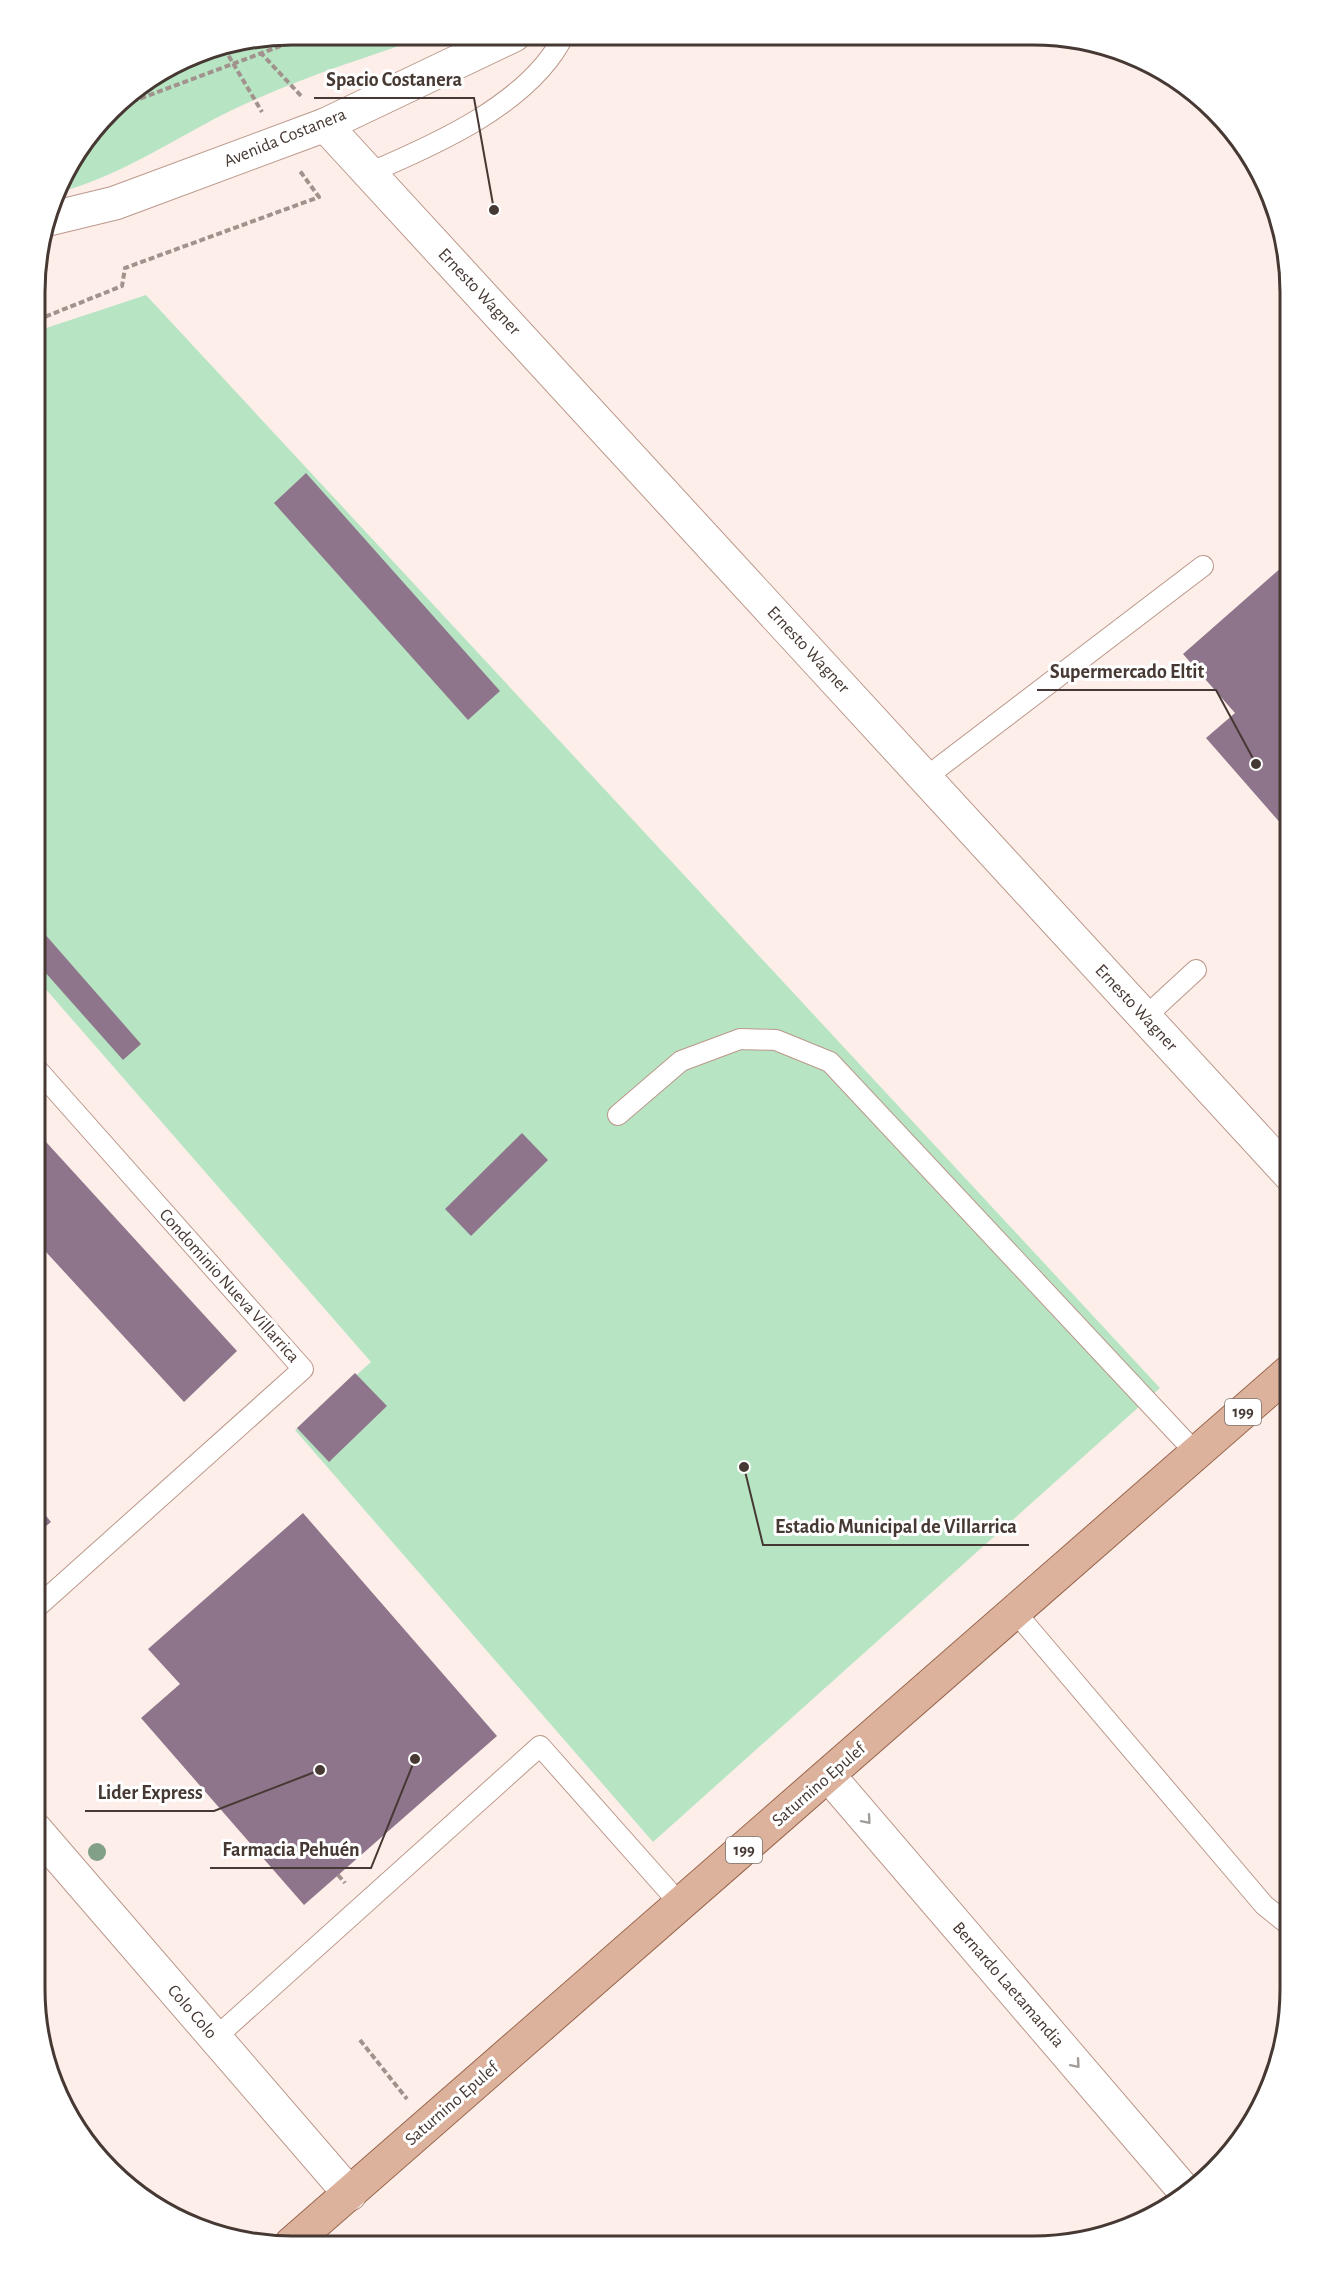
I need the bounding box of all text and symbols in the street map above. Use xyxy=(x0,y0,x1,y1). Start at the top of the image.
callout: Spacio Costanera xyxy=(314,60,474,98)
text: Spacio Costanera xyxy=(326,70,462,90)
street label: Avenida Costanera xyxy=(221,105,349,171)
street label: Ernesto Wagner xyxy=(434,245,524,339)
street label: Ernesto Wagner xyxy=(763,603,853,697)
callout: Supermercado Eltit xyxy=(1037,652,1216,690)
text: Supermercado Eltit xyxy=(1050,662,1205,682)
street label: Ernesto Wagner xyxy=(1091,961,1181,1055)
street label: Condominio Nueva Villarrica xyxy=(155,1206,303,1366)
road number: 199 xyxy=(1225,1399,1261,1425)
callout: Estadio Municipal de Villarrica xyxy=(763,1507,1029,1545)
text: Estadio Municipal de Villarrica xyxy=(775,1517,1017,1537)
street label: Saturnino Epulef xyxy=(769,1739,870,1830)
callout: Lider Express xyxy=(85,1773,214,1811)
text: Lider Express xyxy=(97,1783,203,1803)
one-way arrow xyxy=(860,1813,871,1824)
callout: Farmacia Pehuén xyxy=(210,1830,371,1868)
road number: 199 xyxy=(726,1837,762,1863)
text: Farmacia Pehuén xyxy=(222,1840,360,1860)
street label: Bernardo Laetamandia xyxy=(949,1919,1067,2051)
street label: Colo Colo xyxy=(164,1981,220,2043)
one-way arrow xyxy=(1069,2057,1080,2068)
street label: Saturnino Epulef xyxy=(402,2058,503,2149)

